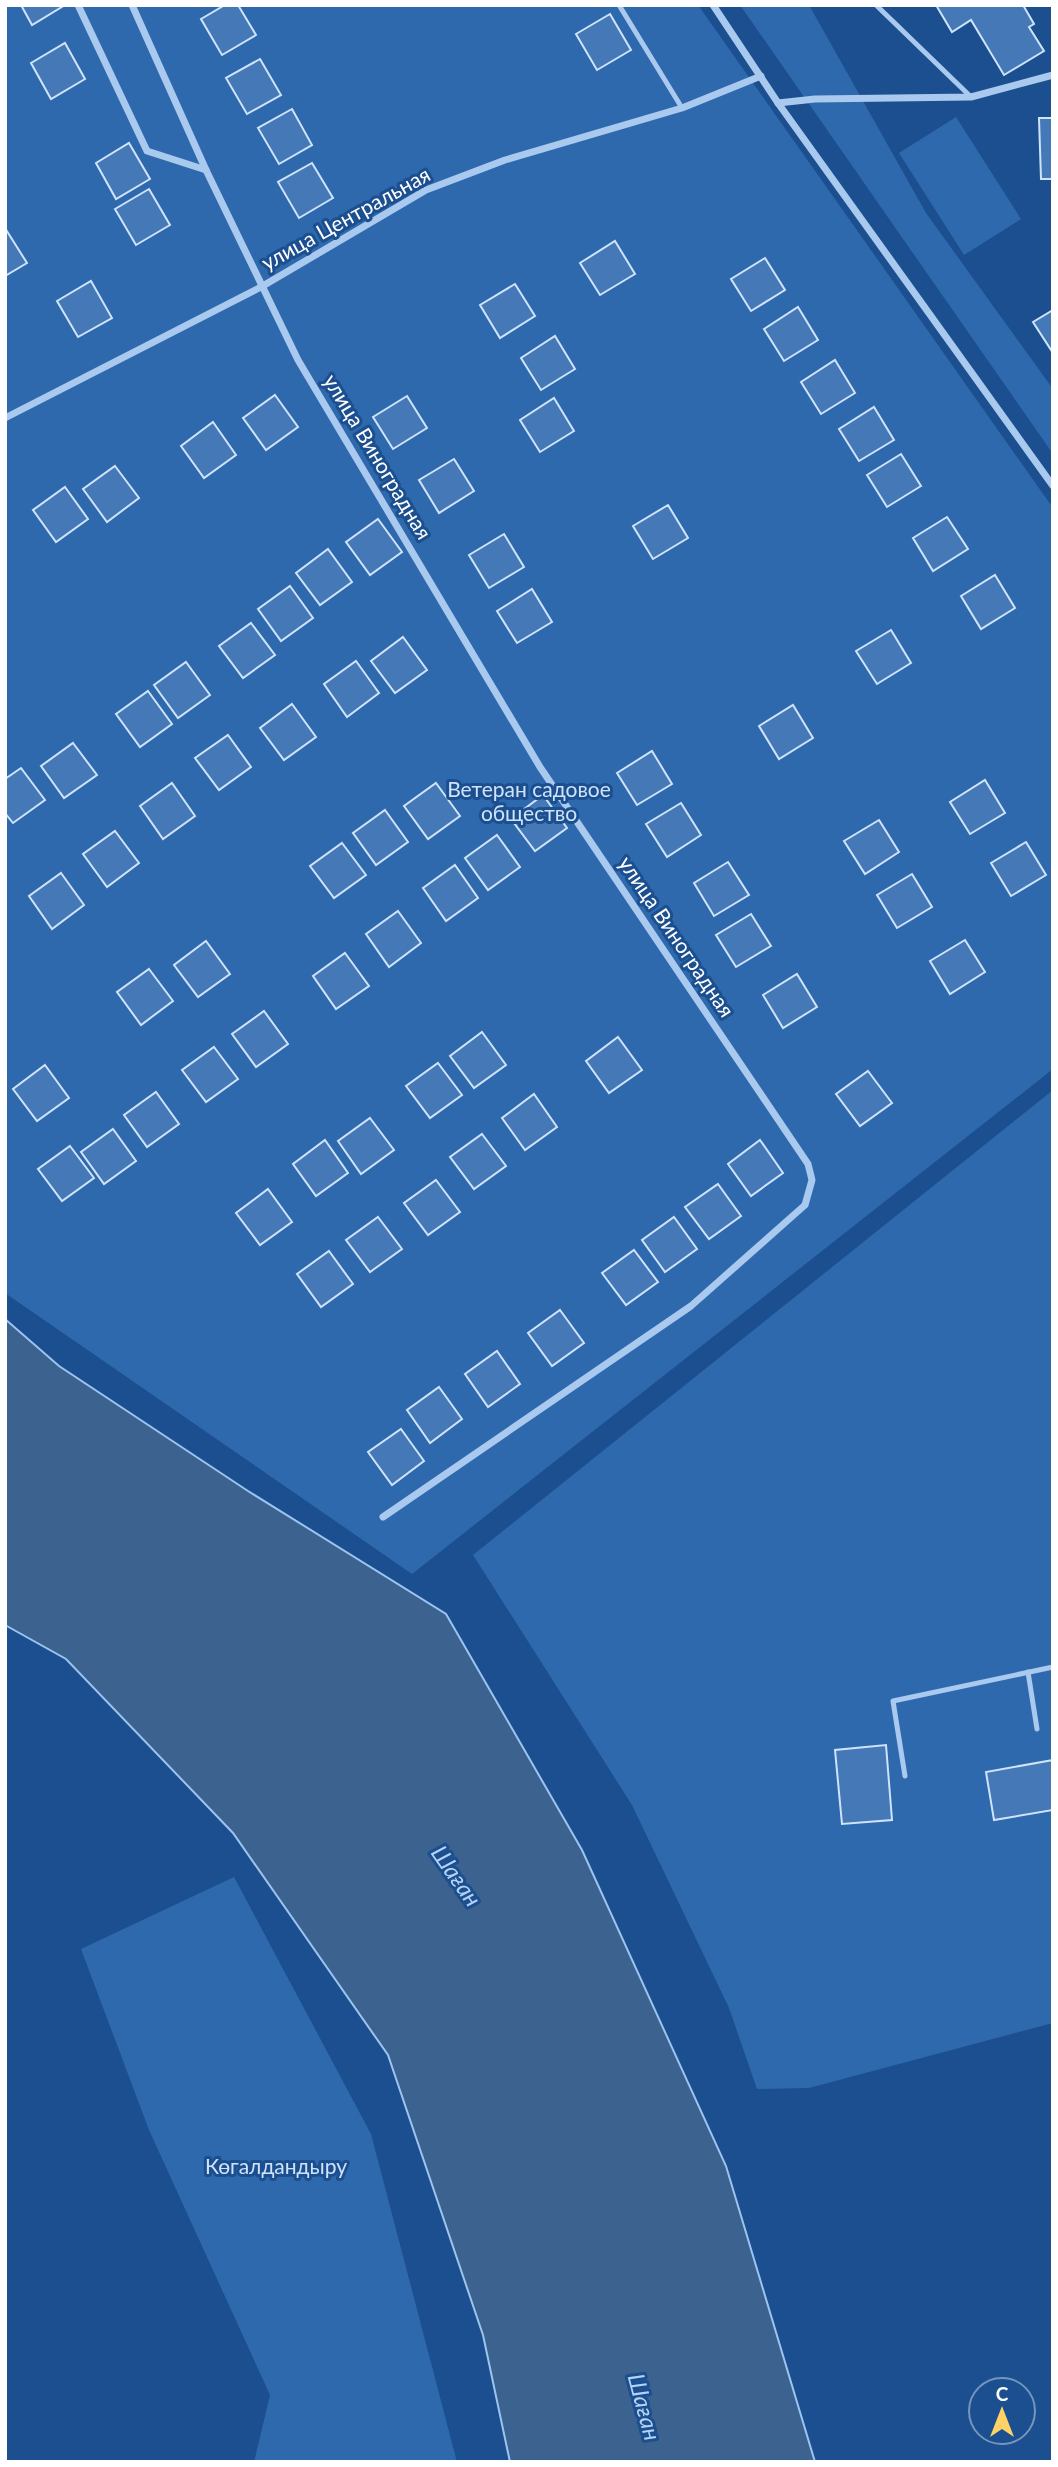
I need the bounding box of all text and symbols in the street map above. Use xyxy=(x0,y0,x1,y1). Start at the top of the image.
street label: улица Центральная xyxy=(256,161,434,274)
street label: улица Виноградная xyxy=(319,369,438,543)
park label: Ветеран садовое общество xyxy=(447,776,611,825)
street label: улица Виноградная xyxy=(614,851,740,1021)
water label: Шаған xyxy=(426,1839,488,1911)
park label: Көгалдандыру xyxy=(205,2153,347,2178)
water label: Шаған xyxy=(623,2370,667,2443)
north arrow xyxy=(967,2376,1037,2446)
text: С xyxy=(996,2382,1009,2405)

